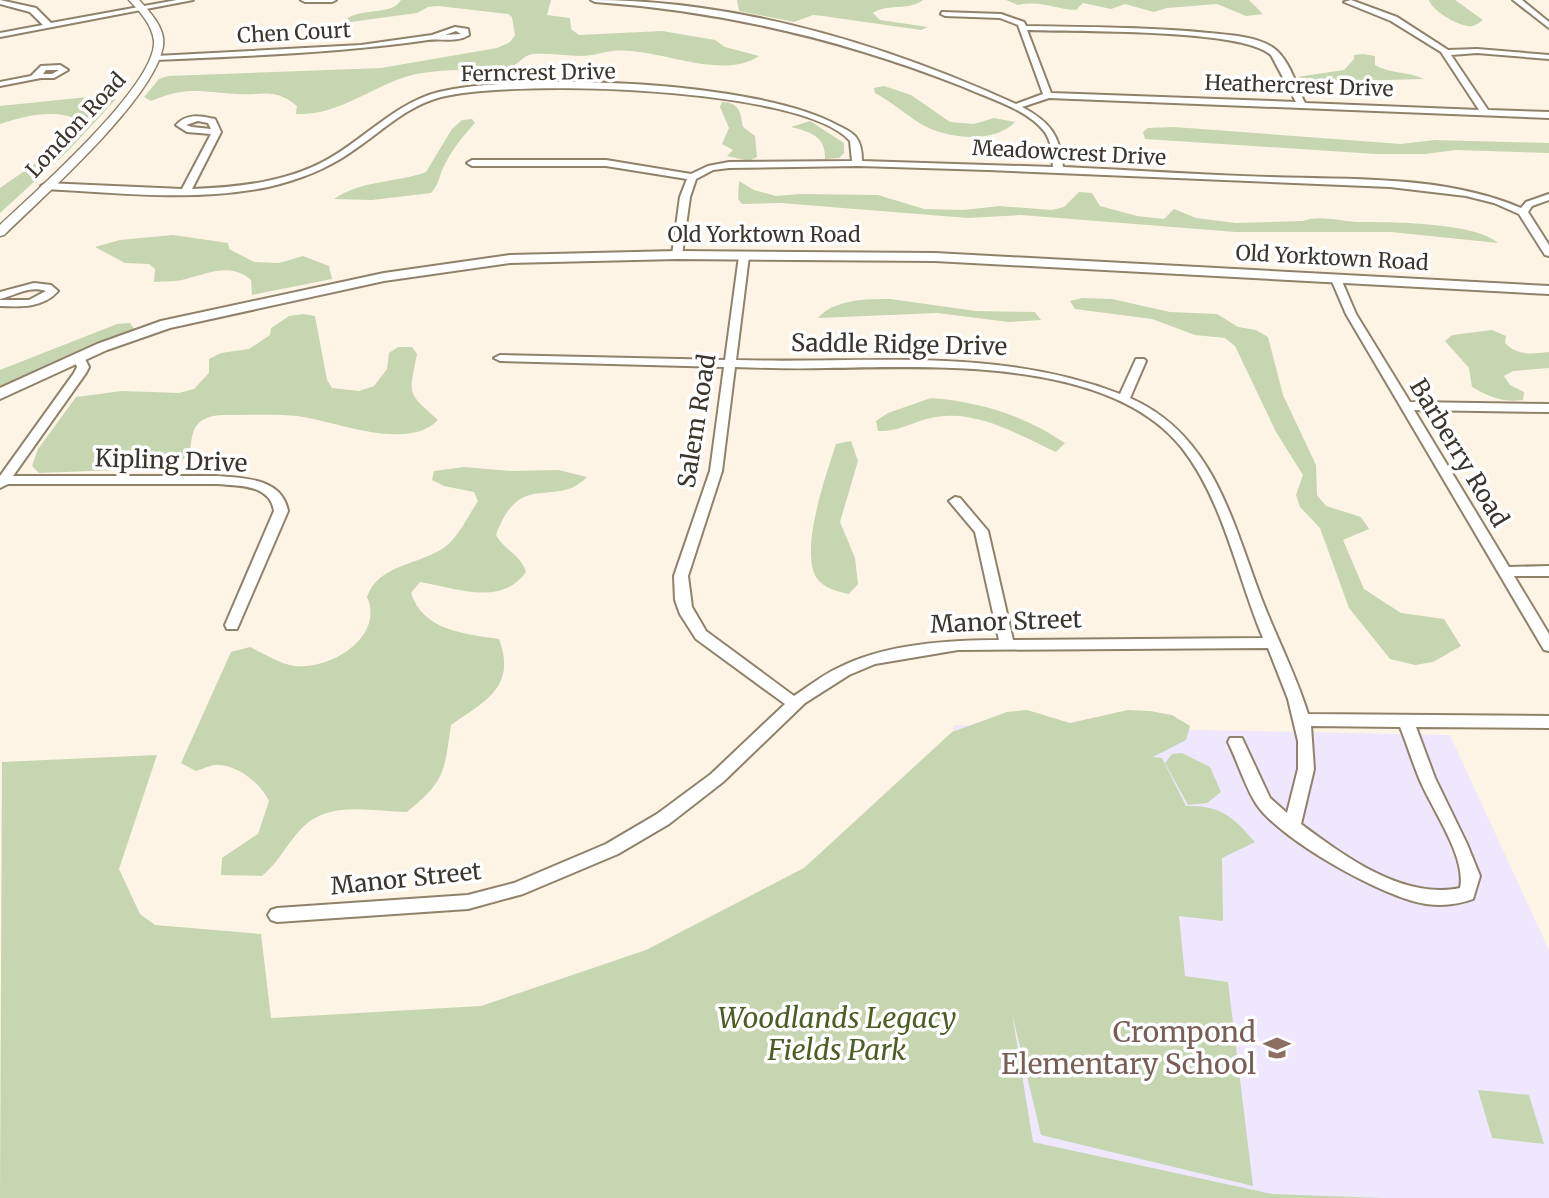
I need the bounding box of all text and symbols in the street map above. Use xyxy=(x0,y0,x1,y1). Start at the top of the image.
street label: Chen Court xyxy=(236,16,351,49)
street label: Ferncrest Drive xyxy=(460,58,616,87)
street label: London Road xyxy=(20,66,132,183)
street label: Heathercrest Drive xyxy=(1204,69,1394,102)
street label: Meadowcrest Drive xyxy=(971,134,1167,171)
street label: Old Yorktown Road xyxy=(667,221,861,248)
street label: Old Yorktown Road xyxy=(1235,239,1430,276)
street label: Saddle Ridge Drive xyxy=(791,327,1007,362)
street label: Salem Road xyxy=(671,352,722,490)
street label: Barberry Road xyxy=(1403,373,1516,533)
street label: Kipling Drive xyxy=(94,442,248,479)
street label: Manor Street xyxy=(930,603,1083,640)
street label: Manor Street xyxy=(329,855,484,902)
park label: Woodlands Legacy Fields Park xyxy=(718,1000,956,1068)
place label: Crompond Elementary School xyxy=(1001,1014,1256,1082)
school or university icon: Crompond Elementary School xyxy=(1262,1033,1292,1063)

